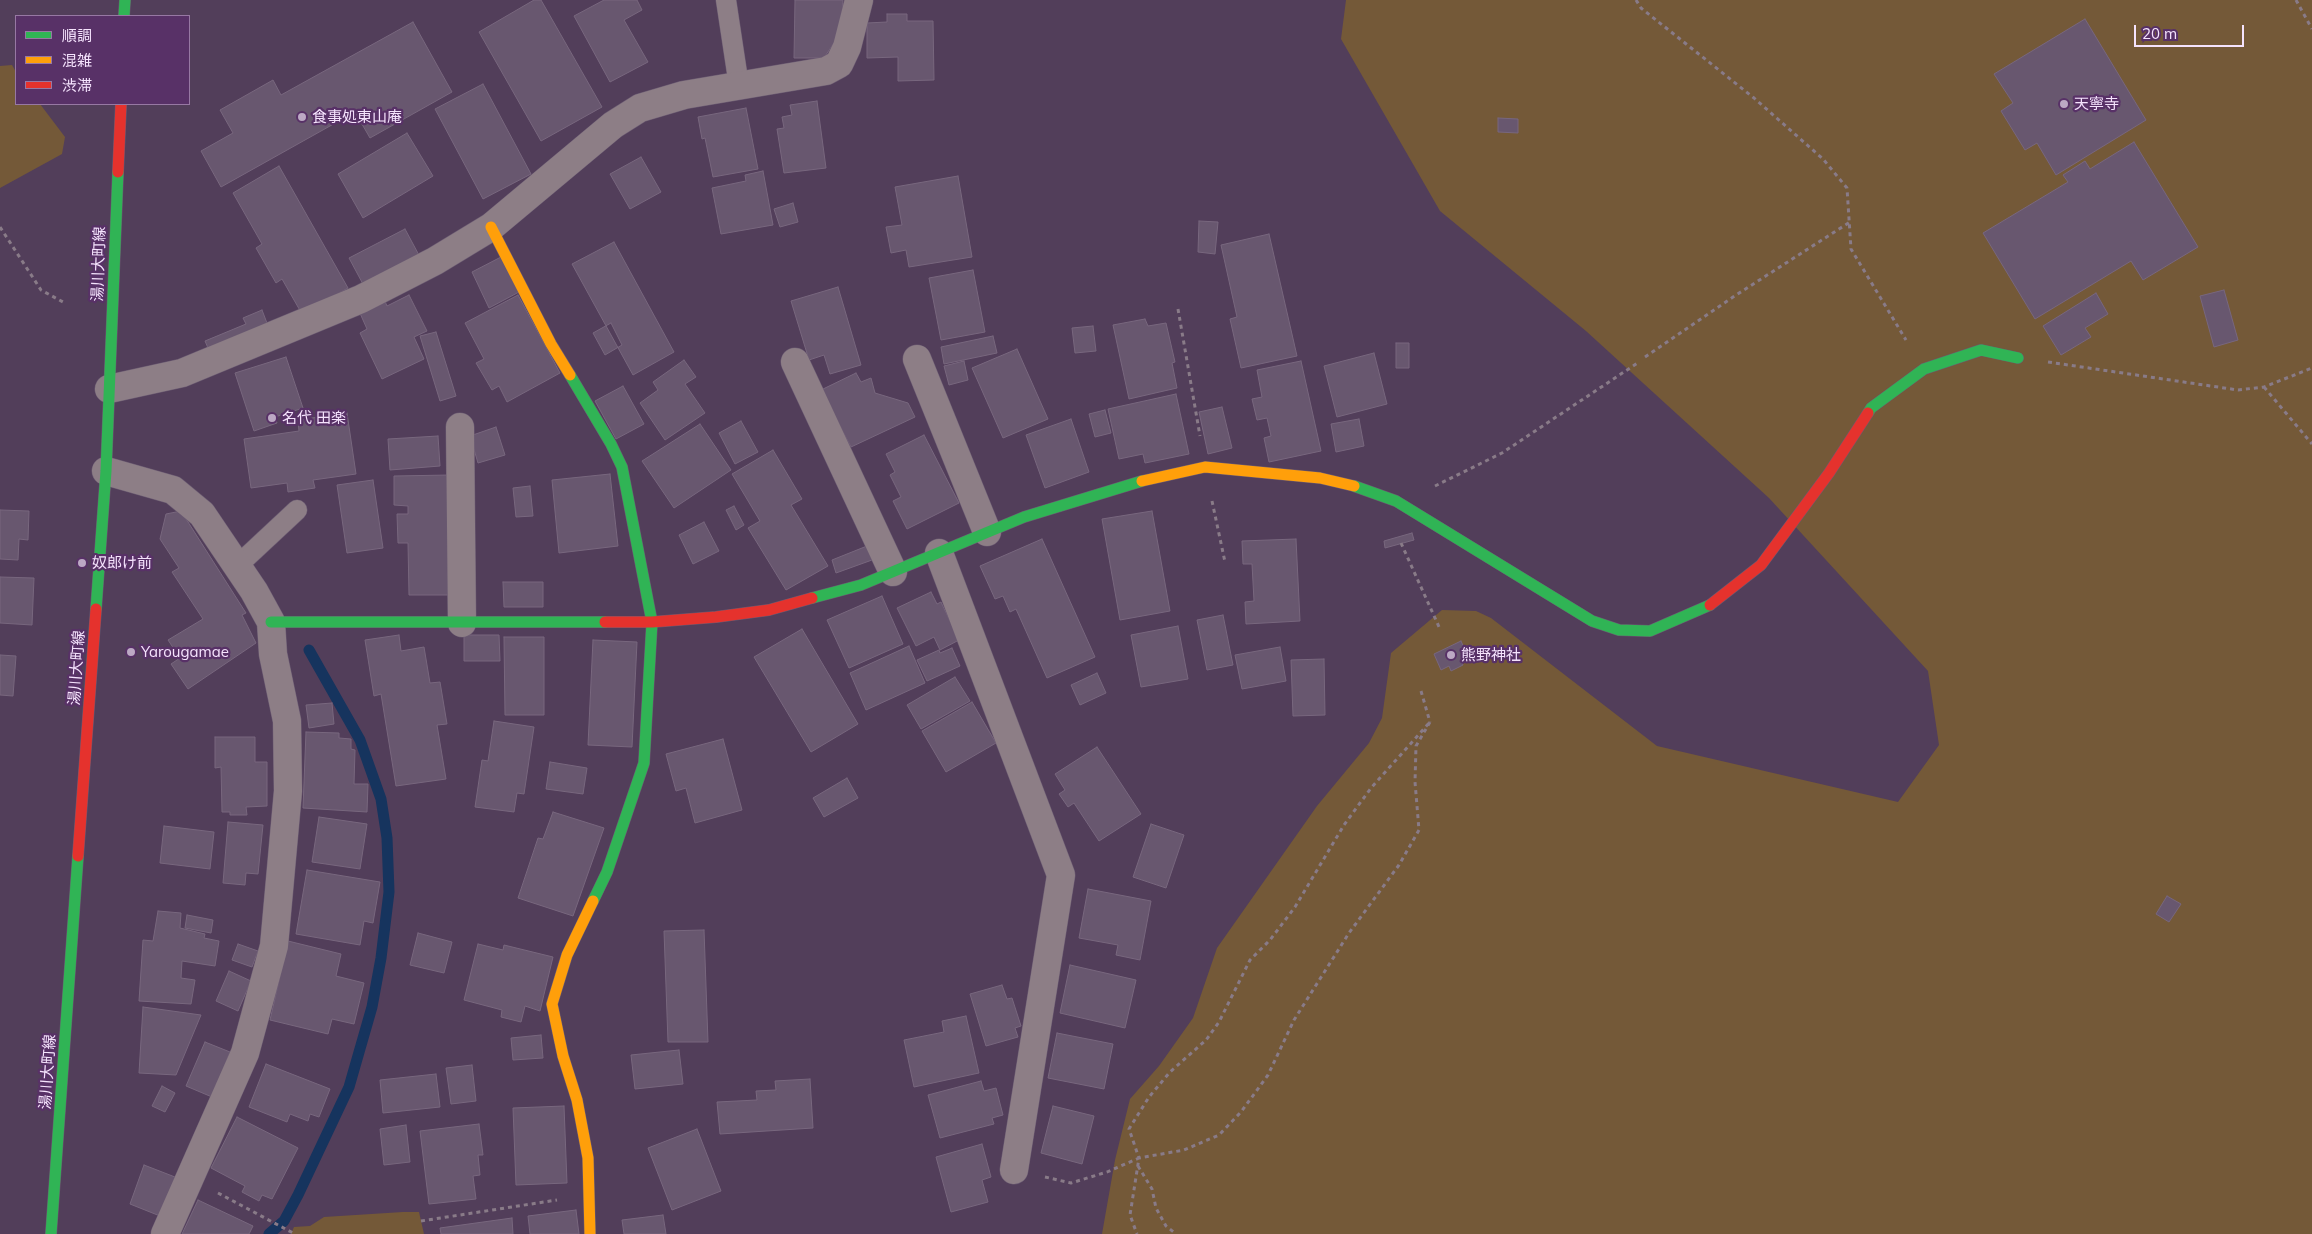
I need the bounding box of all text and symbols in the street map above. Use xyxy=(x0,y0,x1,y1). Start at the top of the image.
legend xyxy=(15,15,190,105)
scale bar xyxy=(2137,15,2247,47)
text: 20 m xyxy=(2142,24,2177,43)
text: 順調 xyxy=(62,26,92,45)
text: 混雑 xyxy=(62,51,92,70)
text: 渋滞 xyxy=(62,76,92,95)
place label: 天寧寺 xyxy=(2074,95,2119,113)
marker: 天寧寺 xyxy=(2058,98,2070,110)
place label: 食事処東山庵 xyxy=(312,108,402,126)
marker: 食事処東山庵 xyxy=(296,111,308,123)
street label: 湯川大町線 xyxy=(89,226,109,302)
place label: 名代 田楽 xyxy=(282,409,346,427)
marker: 名代 田楽 xyxy=(266,412,278,424)
place label: 奴郎け前 xyxy=(92,554,152,572)
marker: 奴郎け前 xyxy=(76,557,88,569)
street label: 湯川大町線 xyxy=(65,630,89,706)
place label: Yarougamae xyxy=(141,643,229,661)
marker: Yarougamae xyxy=(125,646,137,658)
place label: 熊野神社 xyxy=(1461,646,1521,664)
marker: 熊野神社 xyxy=(1445,649,1457,661)
street label: 湯川大町線 xyxy=(36,1034,60,1110)

